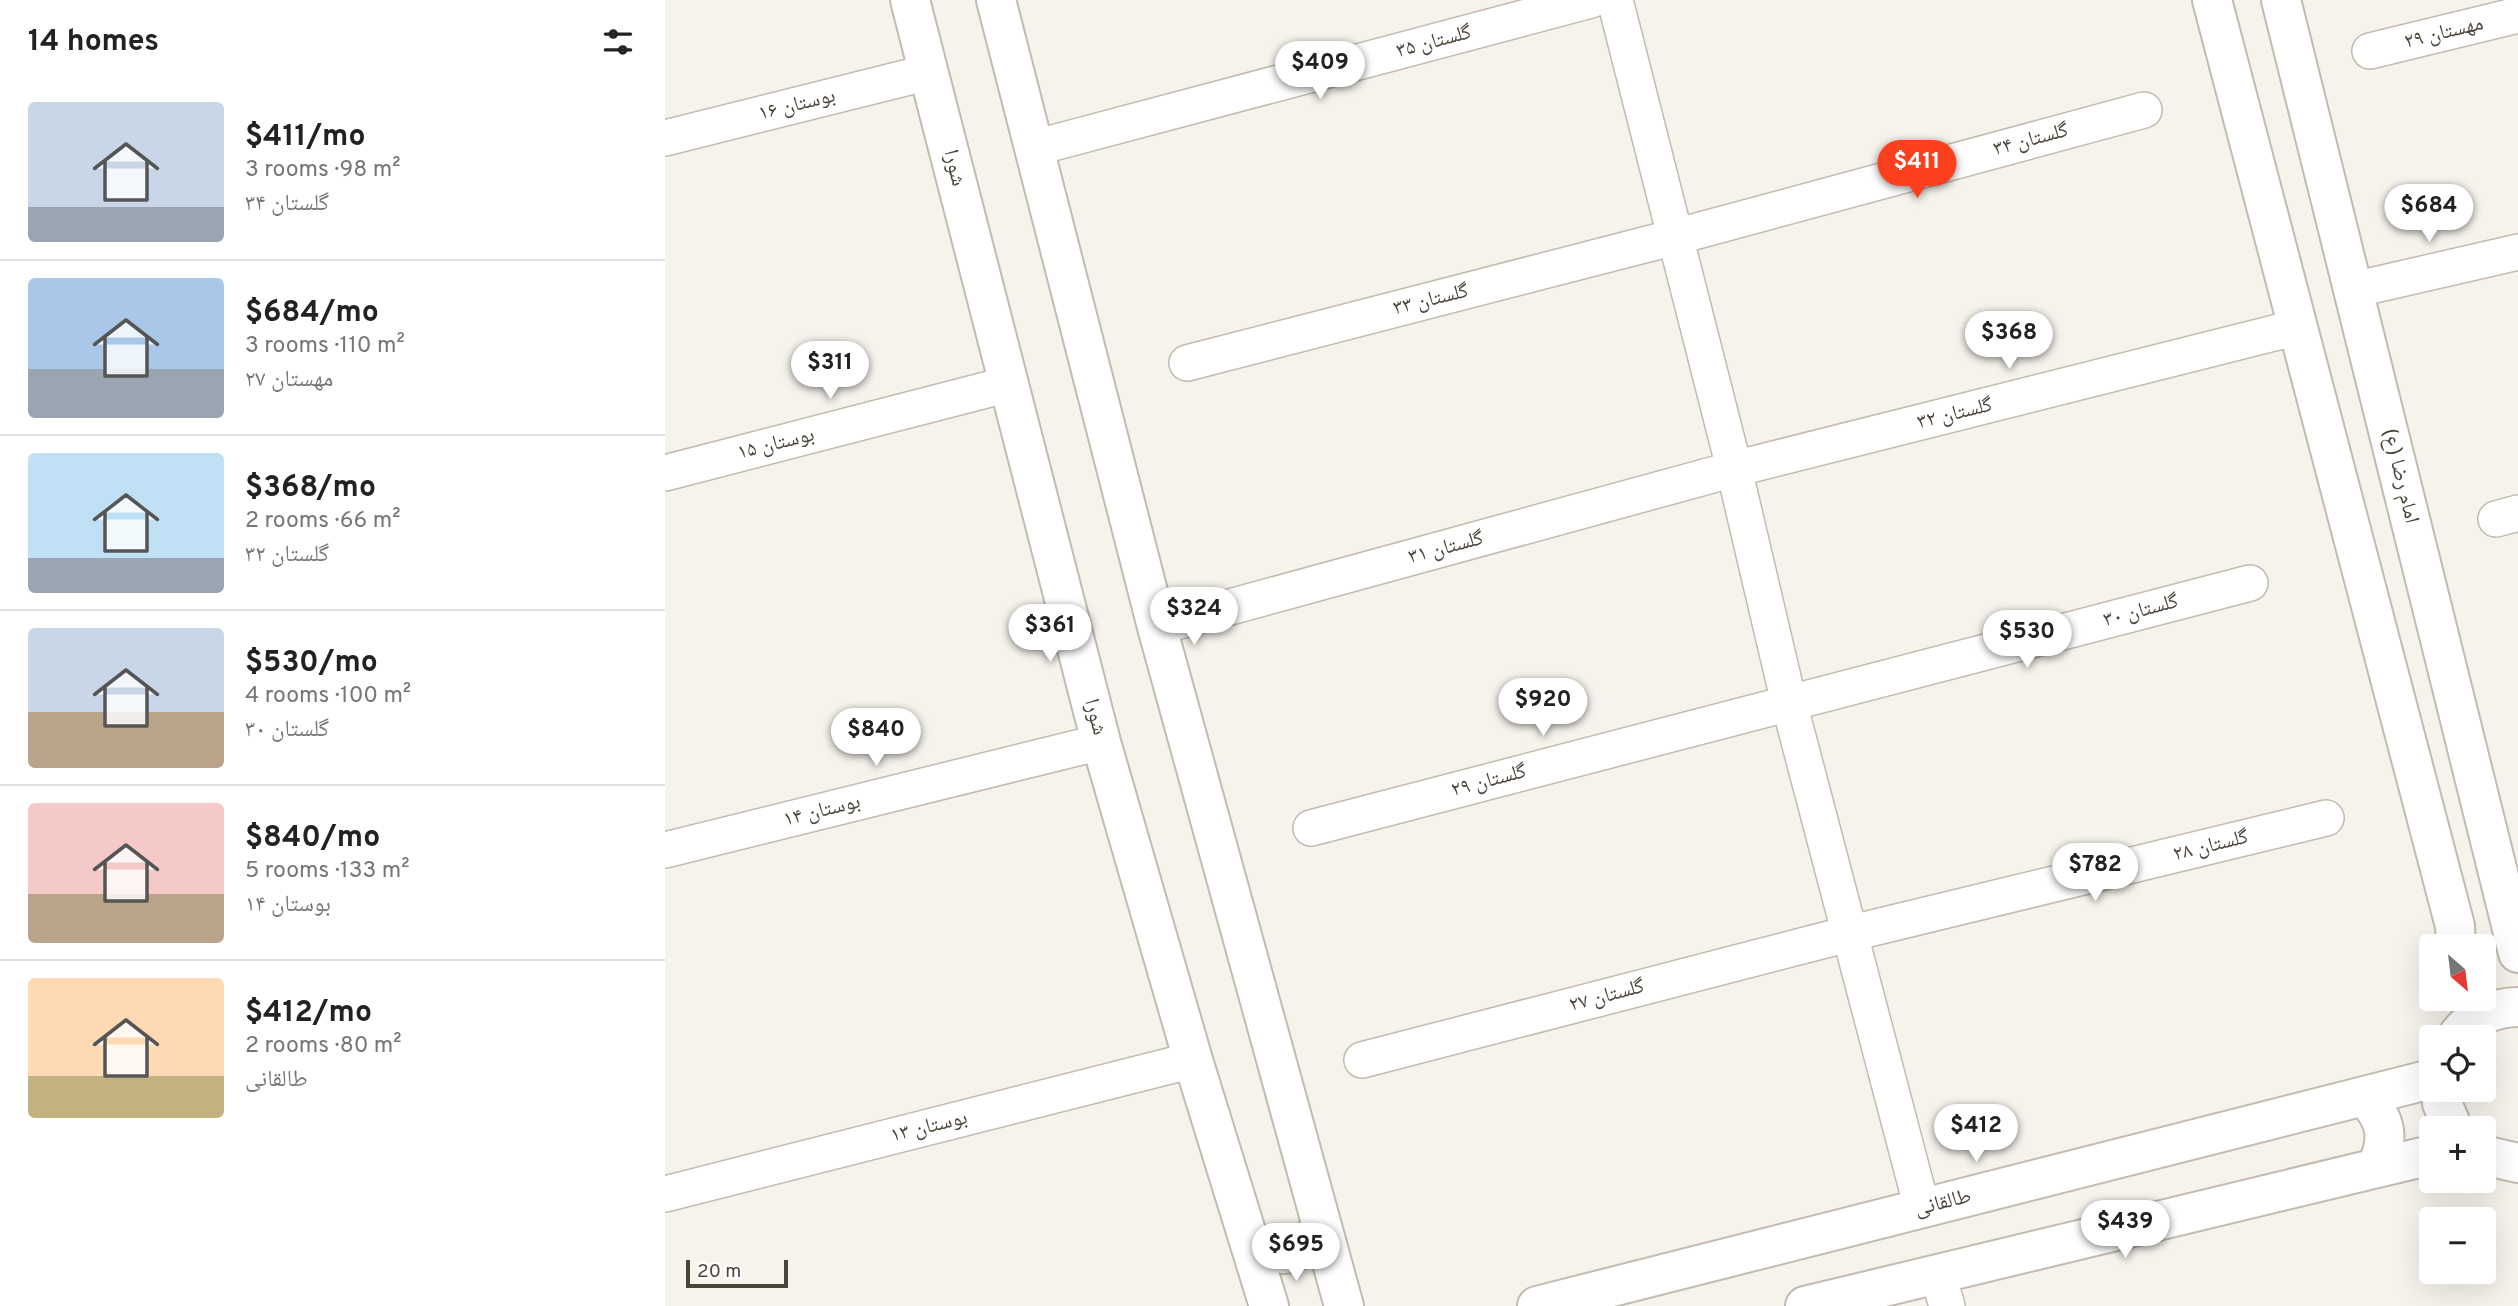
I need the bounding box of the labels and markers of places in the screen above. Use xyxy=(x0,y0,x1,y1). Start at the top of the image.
pin: $409 xyxy=(1279,42,1361,101)
pin: $411 xyxy=(1876,140,1958,200)
pin: $684 xyxy=(2388,184,2470,244)
pin: $368 xyxy=(1968,312,2050,371)
pin: $311 xyxy=(789,342,871,401)
pin: $324 xyxy=(1153,588,1235,647)
pin: $361 xyxy=(1009,604,1091,664)
pin: $530 xyxy=(1986,610,2068,670)
pin: $920 xyxy=(1502,678,1584,738)
pin: $840 xyxy=(835,708,917,768)
pin: $782 xyxy=(2054,844,2136,903)
pin: $412 xyxy=(1935,1104,2017,1164)
pin: $439 xyxy=(2084,1200,2166,1260)
pin: $695 xyxy=(1255,1224,1337,1283)

